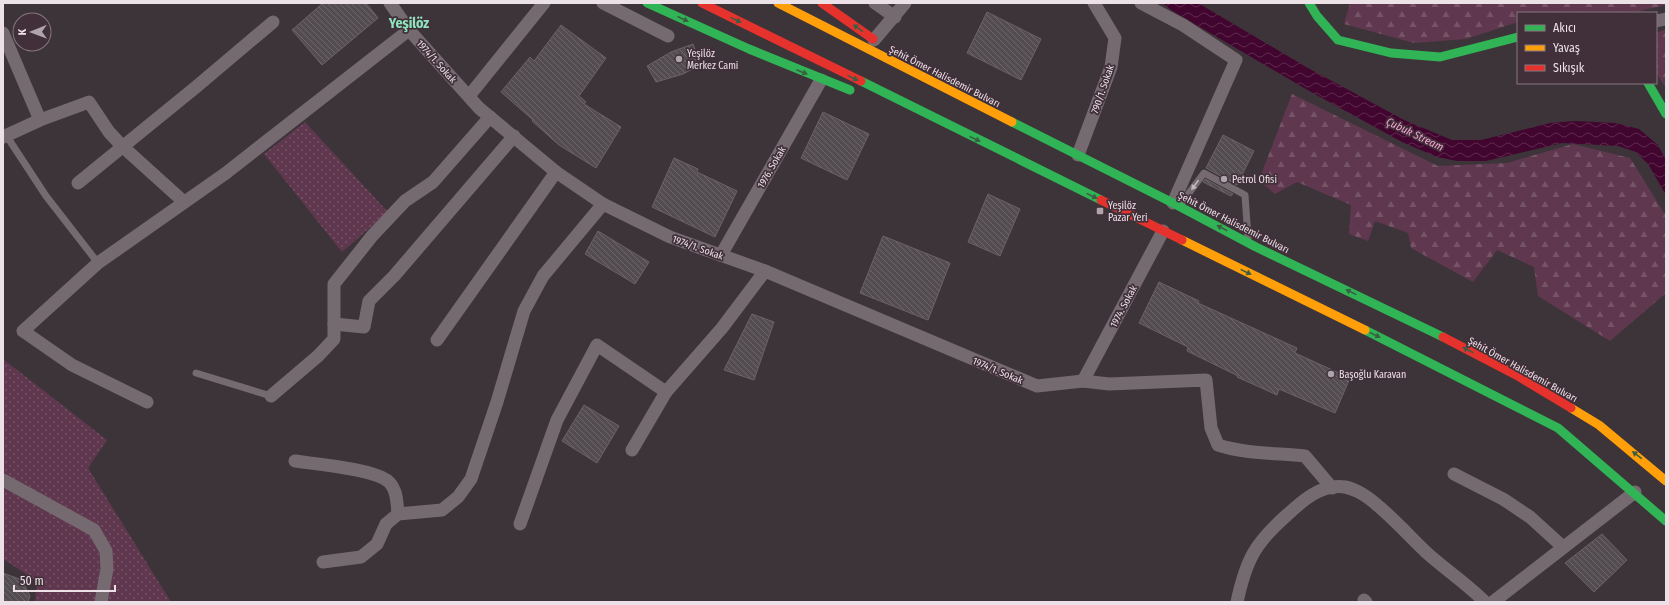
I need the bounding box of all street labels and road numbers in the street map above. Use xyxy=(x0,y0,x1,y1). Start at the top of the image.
street label: 1974/1. Sokak xyxy=(414,38,459,86)
street label: Şehit Ömer Halisdemir Bulvarı xyxy=(887,43,1003,110)
street label: 790/1. Sokak xyxy=(1089,63,1117,115)
street label: 1976. Sokak xyxy=(755,144,789,190)
street label: Şehit Ömer Halisdemir Bulvarı xyxy=(1176,189,1292,256)
street label: 1974/1. Sokak xyxy=(670,233,725,263)
street label: 1974. Sokak xyxy=(1108,283,1140,330)
street label: Şehit Ömer Halisdemir Bulvarı xyxy=(1466,334,1580,405)
street label: 1974/1. Sokak xyxy=(971,355,1025,387)

